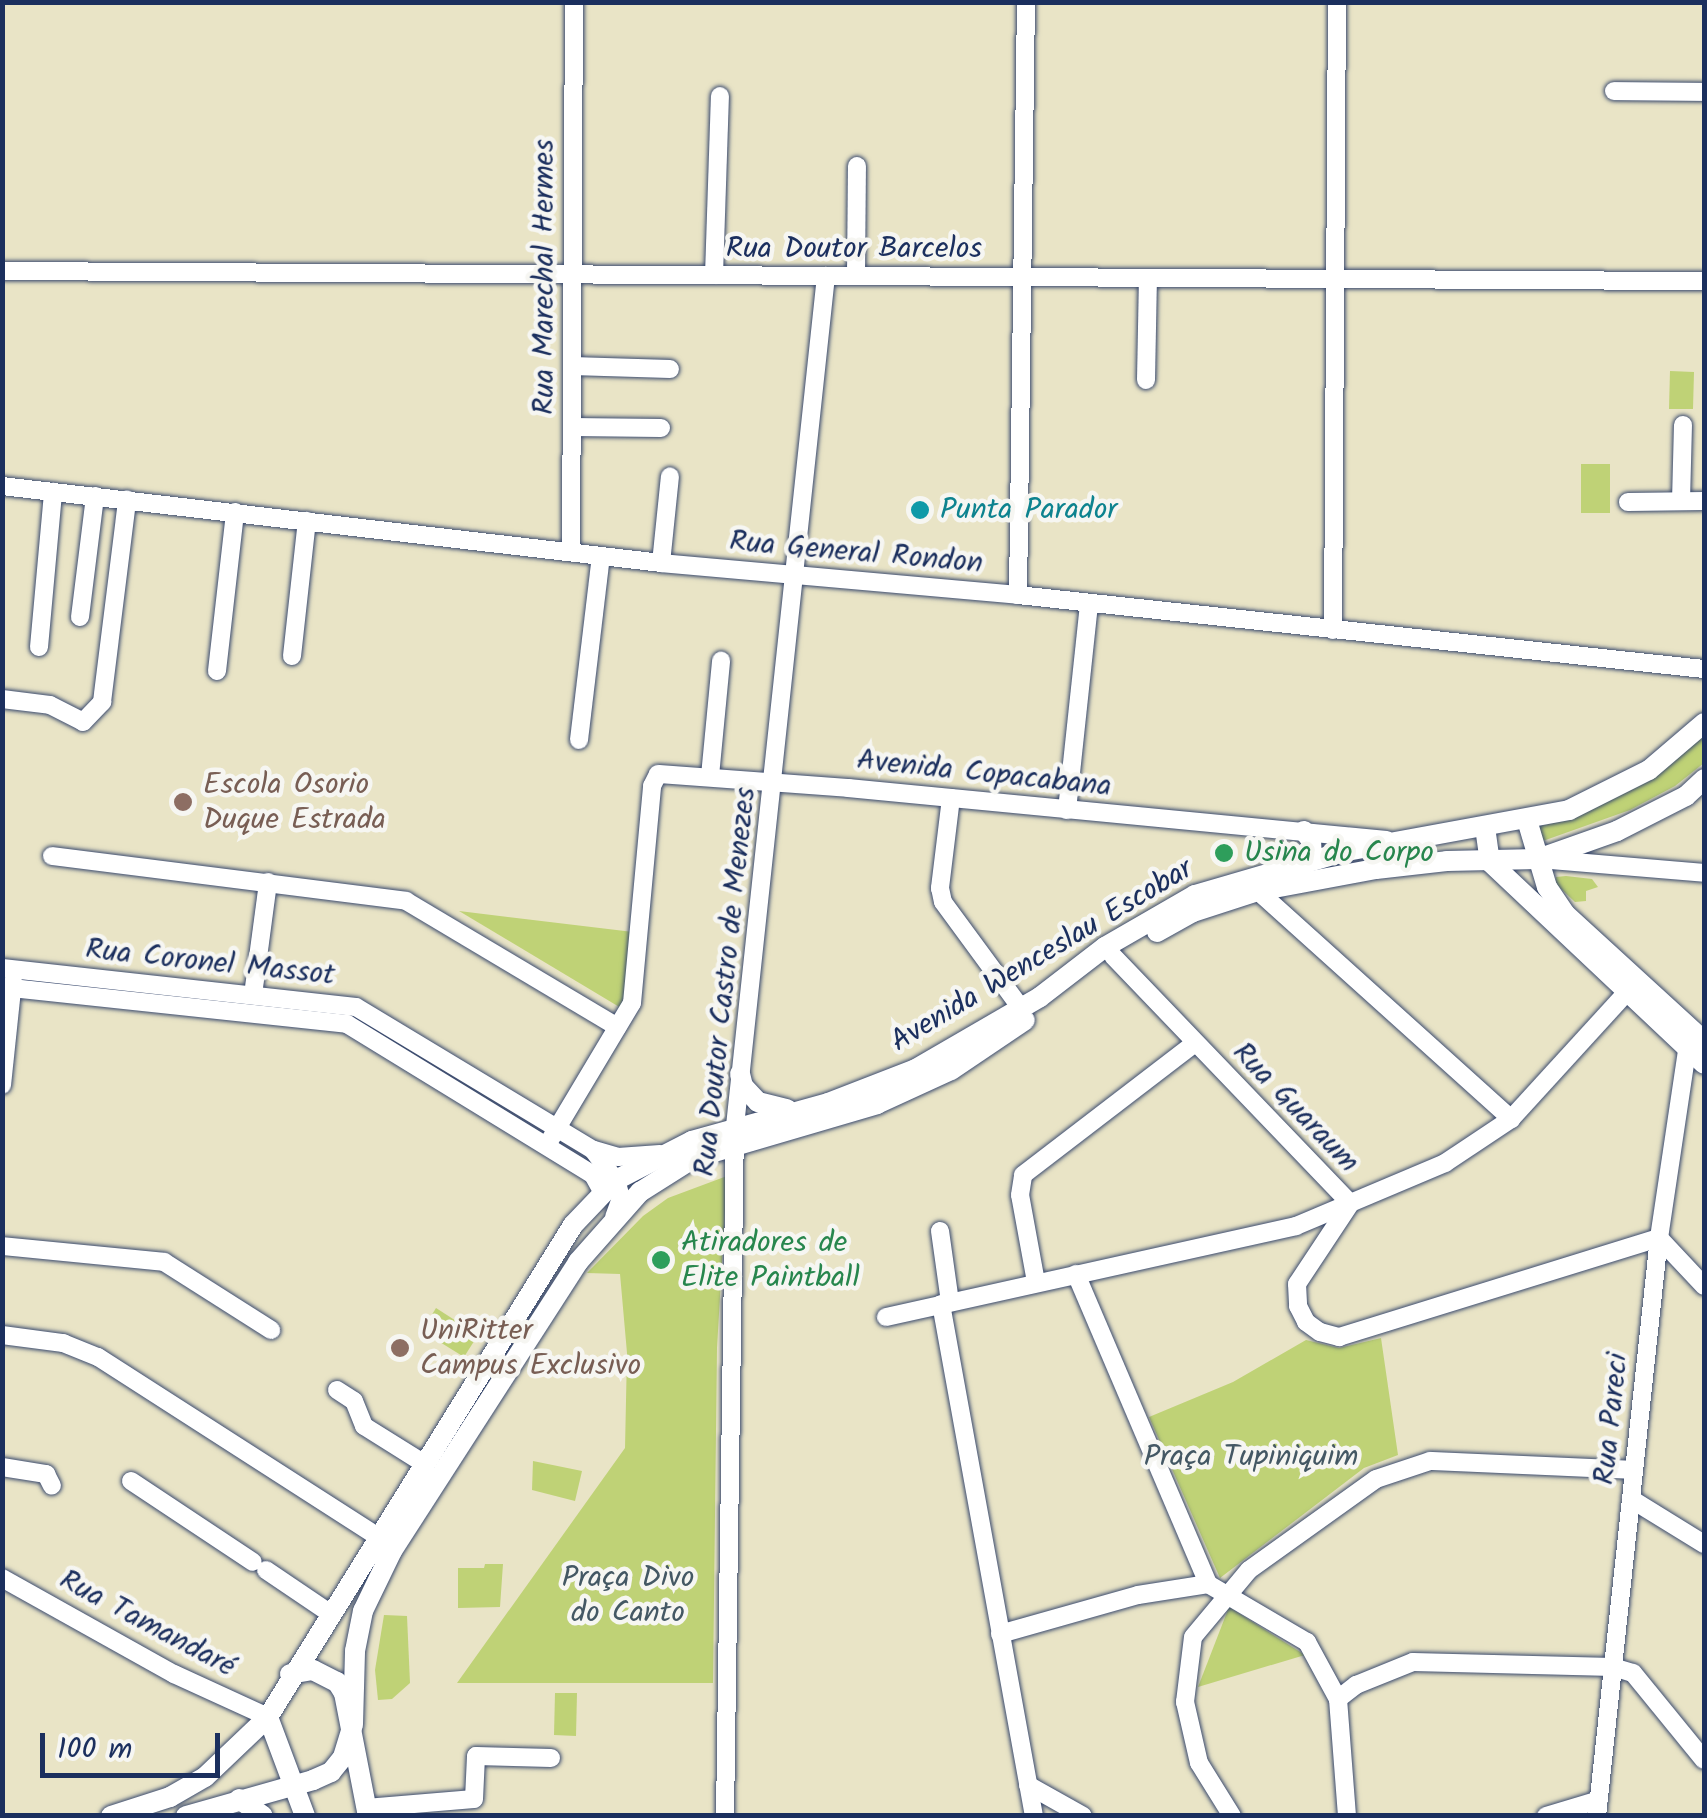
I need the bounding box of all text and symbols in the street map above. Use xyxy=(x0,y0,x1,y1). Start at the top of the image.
street label: Rua Marechal Hermes xyxy=(527,139,563,415)
street label: Rua Doutor Barcelos xyxy=(726,231,982,267)
place label: Punta Parador xyxy=(940,492,1117,528)
marker: Punta Parador xyxy=(909,499,931,521)
street label: Rua General Rondon xyxy=(728,524,984,582)
street label: Avenida Copacabana xyxy=(855,743,1113,805)
place label: Escola Osorio Duque Estrada xyxy=(203,767,386,838)
street label: Rua Doutor Castro de Menezes xyxy=(688,786,764,1178)
marker: Escola Osorio Duque Estrada xyxy=(172,791,194,813)
place label: Usina do Corpo xyxy=(1244,835,1434,871)
marker: Usina do Corpo xyxy=(1213,842,1235,864)
street label: Avenida Wenceslau Escobar xyxy=(884,851,1200,1061)
street label: Rua Coronel Massot xyxy=(84,932,336,994)
street label: Rua Guaraum xyxy=(1224,1035,1366,1181)
place label: Atiradores de Elite Paintball xyxy=(681,1225,860,1296)
marker: Atiradores de Elite Paintball xyxy=(650,1249,672,1271)
place label: UniRitter Campus Exclusivo xyxy=(420,1313,641,1384)
marker: UniRitter Campus Exclusivo xyxy=(389,1337,411,1359)
street label: Rua Pareci xyxy=(1587,1351,1637,1487)
park label: Praça Tupiniquim xyxy=(1144,1439,1358,1475)
park label: Praça Divo do Canto xyxy=(562,1560,694,1630)
street label: Rua Tamandaré xyxy=(53,1563,241,1685)
scale bar xyxy=(45,1713,225,1775)
text: 100 m xyxy=(57,1726,132,1774)

